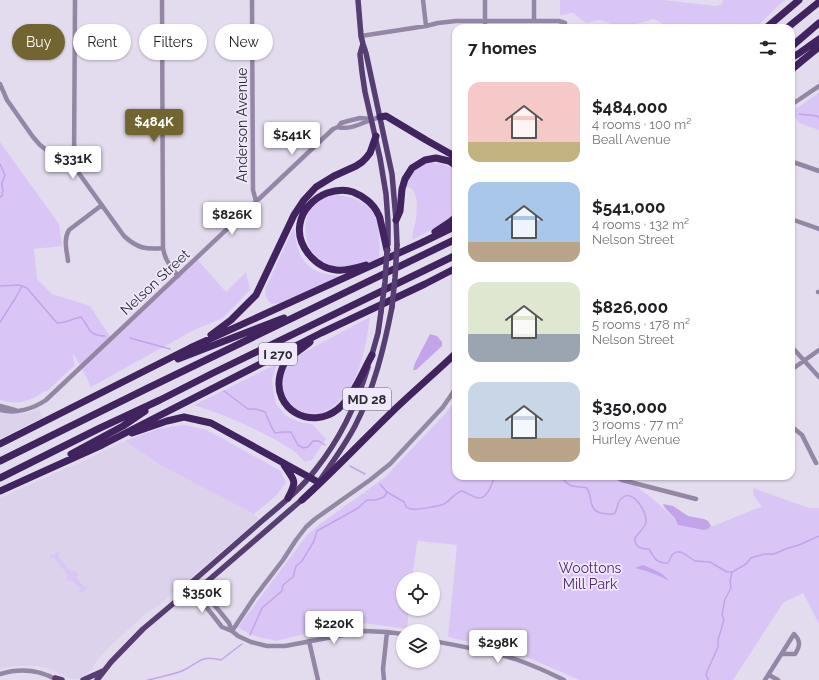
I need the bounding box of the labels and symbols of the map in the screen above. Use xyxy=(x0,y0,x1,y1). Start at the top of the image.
street label: Anderson Avenue xyxy=(234,68,250,182)
pin: $484K xyxy=(126,109,182,143)
pin: $541K xyxy=(264,122,320,156)
pin: $331K xyxy=(45,146,101,180)
pin: $826K xyxy=(204,202,260,236)
street label: Nelson Street xyxy=(117,246,193,318)
road number: I 270 xyxy=(259,343,297,365)
road number: MD 28 xyxy=(343,388,391,410)
park label: Woottons Mill Park xyxy=(559,560,622,592)
pin: $350K xyxy=(174,580,230,614)
pin: $220K xyxy=(306,611,362,645)
pin: $298K xyxy=(470,630,526,664)

